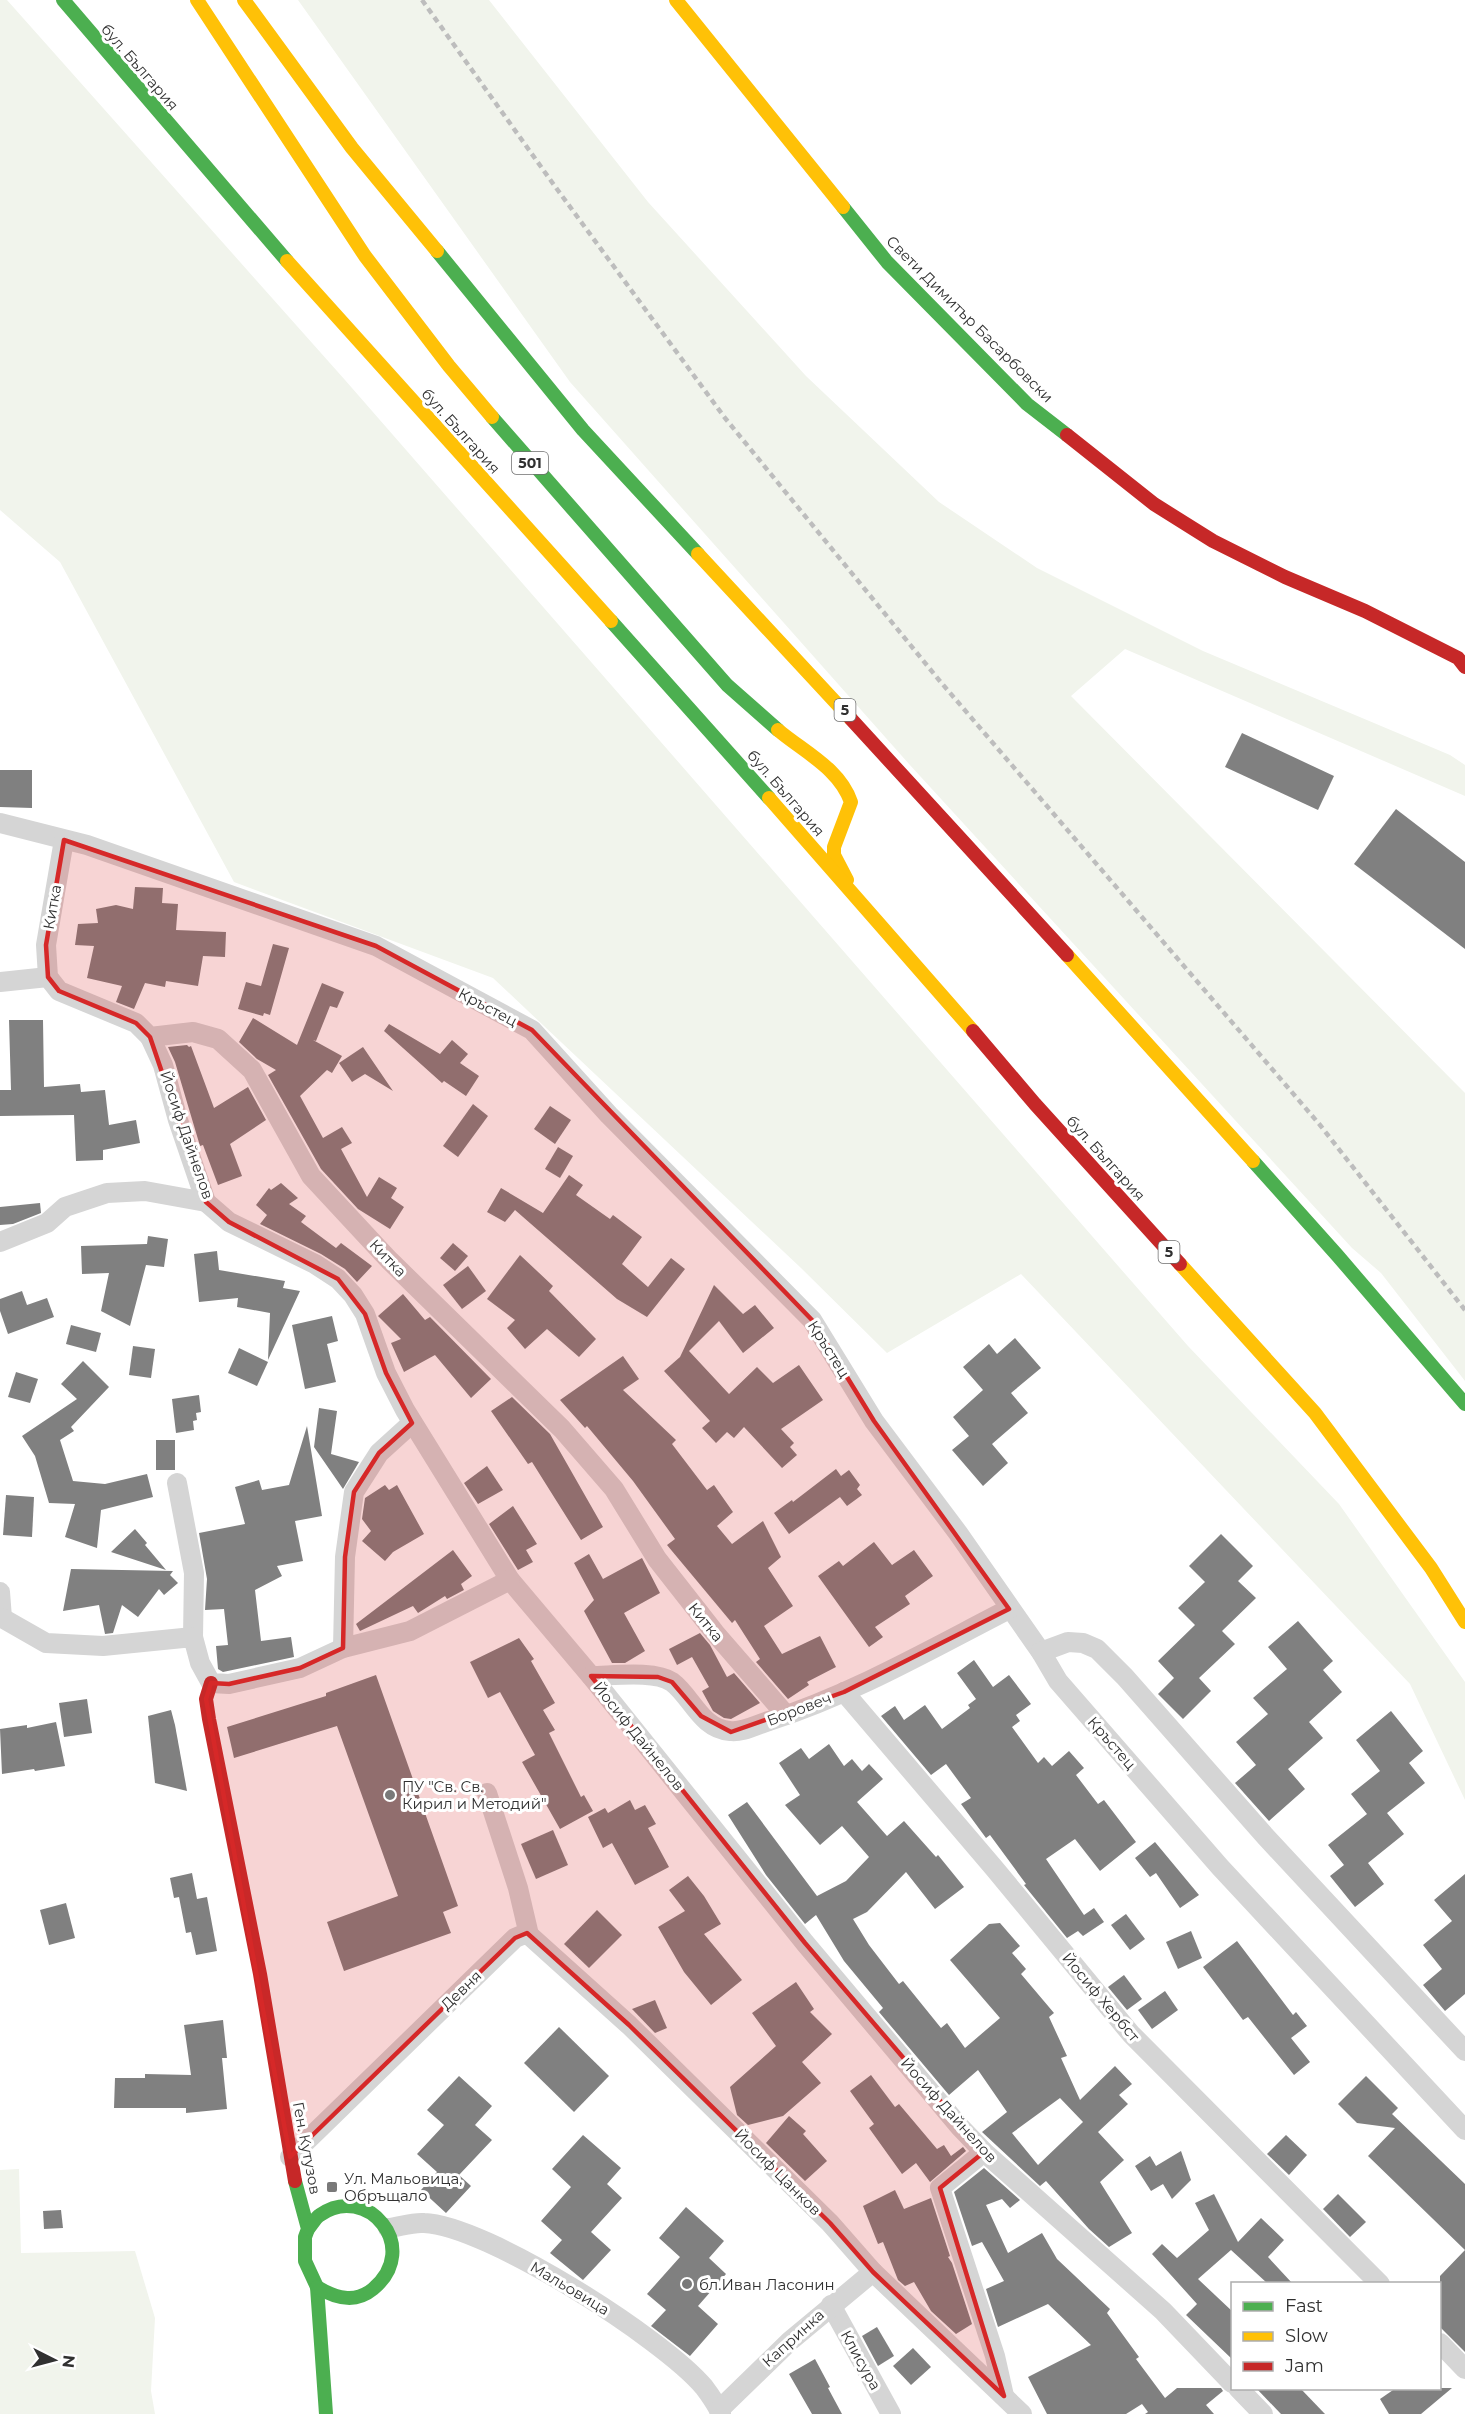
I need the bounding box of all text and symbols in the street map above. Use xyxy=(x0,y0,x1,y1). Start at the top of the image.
street label: бул. България xyxy=(97,20,183,114)
street label: Свети Димитър Басарбовски xyxy=(882,231,1058,407)
street label: бул. България xyxy=(418,384,504,478)
road number: 501 xyxy=(512,452,548,474)
road number: 5 xyxy=(834,699,856,721)
street label: бул. България xyxy=(743,746,829,840)
street label: Китка xyxy=(39,883,65,931)
street label: Кръстец xyxy=(455,984,521,1030)
street label: Йосиф Дайнелов xyxy=(156,1068,218,1202)
street label: бул. България xyxy=(1063,1111,1149,1205)
street label: Китка xyxy=(365,1235,411,1281)
road number: 5 xyxy=(1158,1241,1180,1263)
street label: Кръстец xyxy=(804,1317,854,1381)
street label: Китка xyxy=(684,1598,728,1646)
street label: Йосиф Дайнелов xyxy=(589,1678,689,1794)
street label: Боровеч xyxy=(764,1688,834,1730)
street label: Кръстец xyxy=(1084,1713,1140,1773)
place label: ПУ "Св. Св. Кирил и Методий" xyxy=(402,1777,547,1813)
marker: ПУ "Св. Св. Кирил и Методий" xyxy=(383,1788,397,1802)
street label: Йосиф Хербст xyxy=(1058,1949,1144,2046)
street label: Девня xyxy=(437,1966,485,2014)
street label: Йосиф Дайнелов xyxy=(897,2054,1001,2166)
street label: Ген. Кутузов xyxy=(289,2100,325,2196)
street label: Йосиф Цанков xyxy=(731,2125,825,2219)
place label: Ул. Мальовица, Обръщало xyxy=(344,2169,463,2205)
marker: Ул. Мальовица, Обръщало xyxy=(325,2180,339,2194)
street label: Мальовица xyxy=(527,2257,613,2319)
place label: бл.Иван Ласонин xyxy=(699,2275,835,2294)
marker: бл.Иван Ласонин xyxy=(680,2277,694,2291)
legend xyxy=(1231,2282,1441,2390)
text: Fast xyxy=(1285,2295,1323,2317)
street label: Капринка xyxy=(758,2305,828,2371)
text: Slow xyxy=(1285,2325,1328,2347)
street label: Клисура xyxy=(837,2327,885,2393)
north arrow xyxy=(24,2330,84,2390)
text: N xyxy=(58,2354,79,2369)
text: Jam xyxy=(1284,2355,1324,2377)

